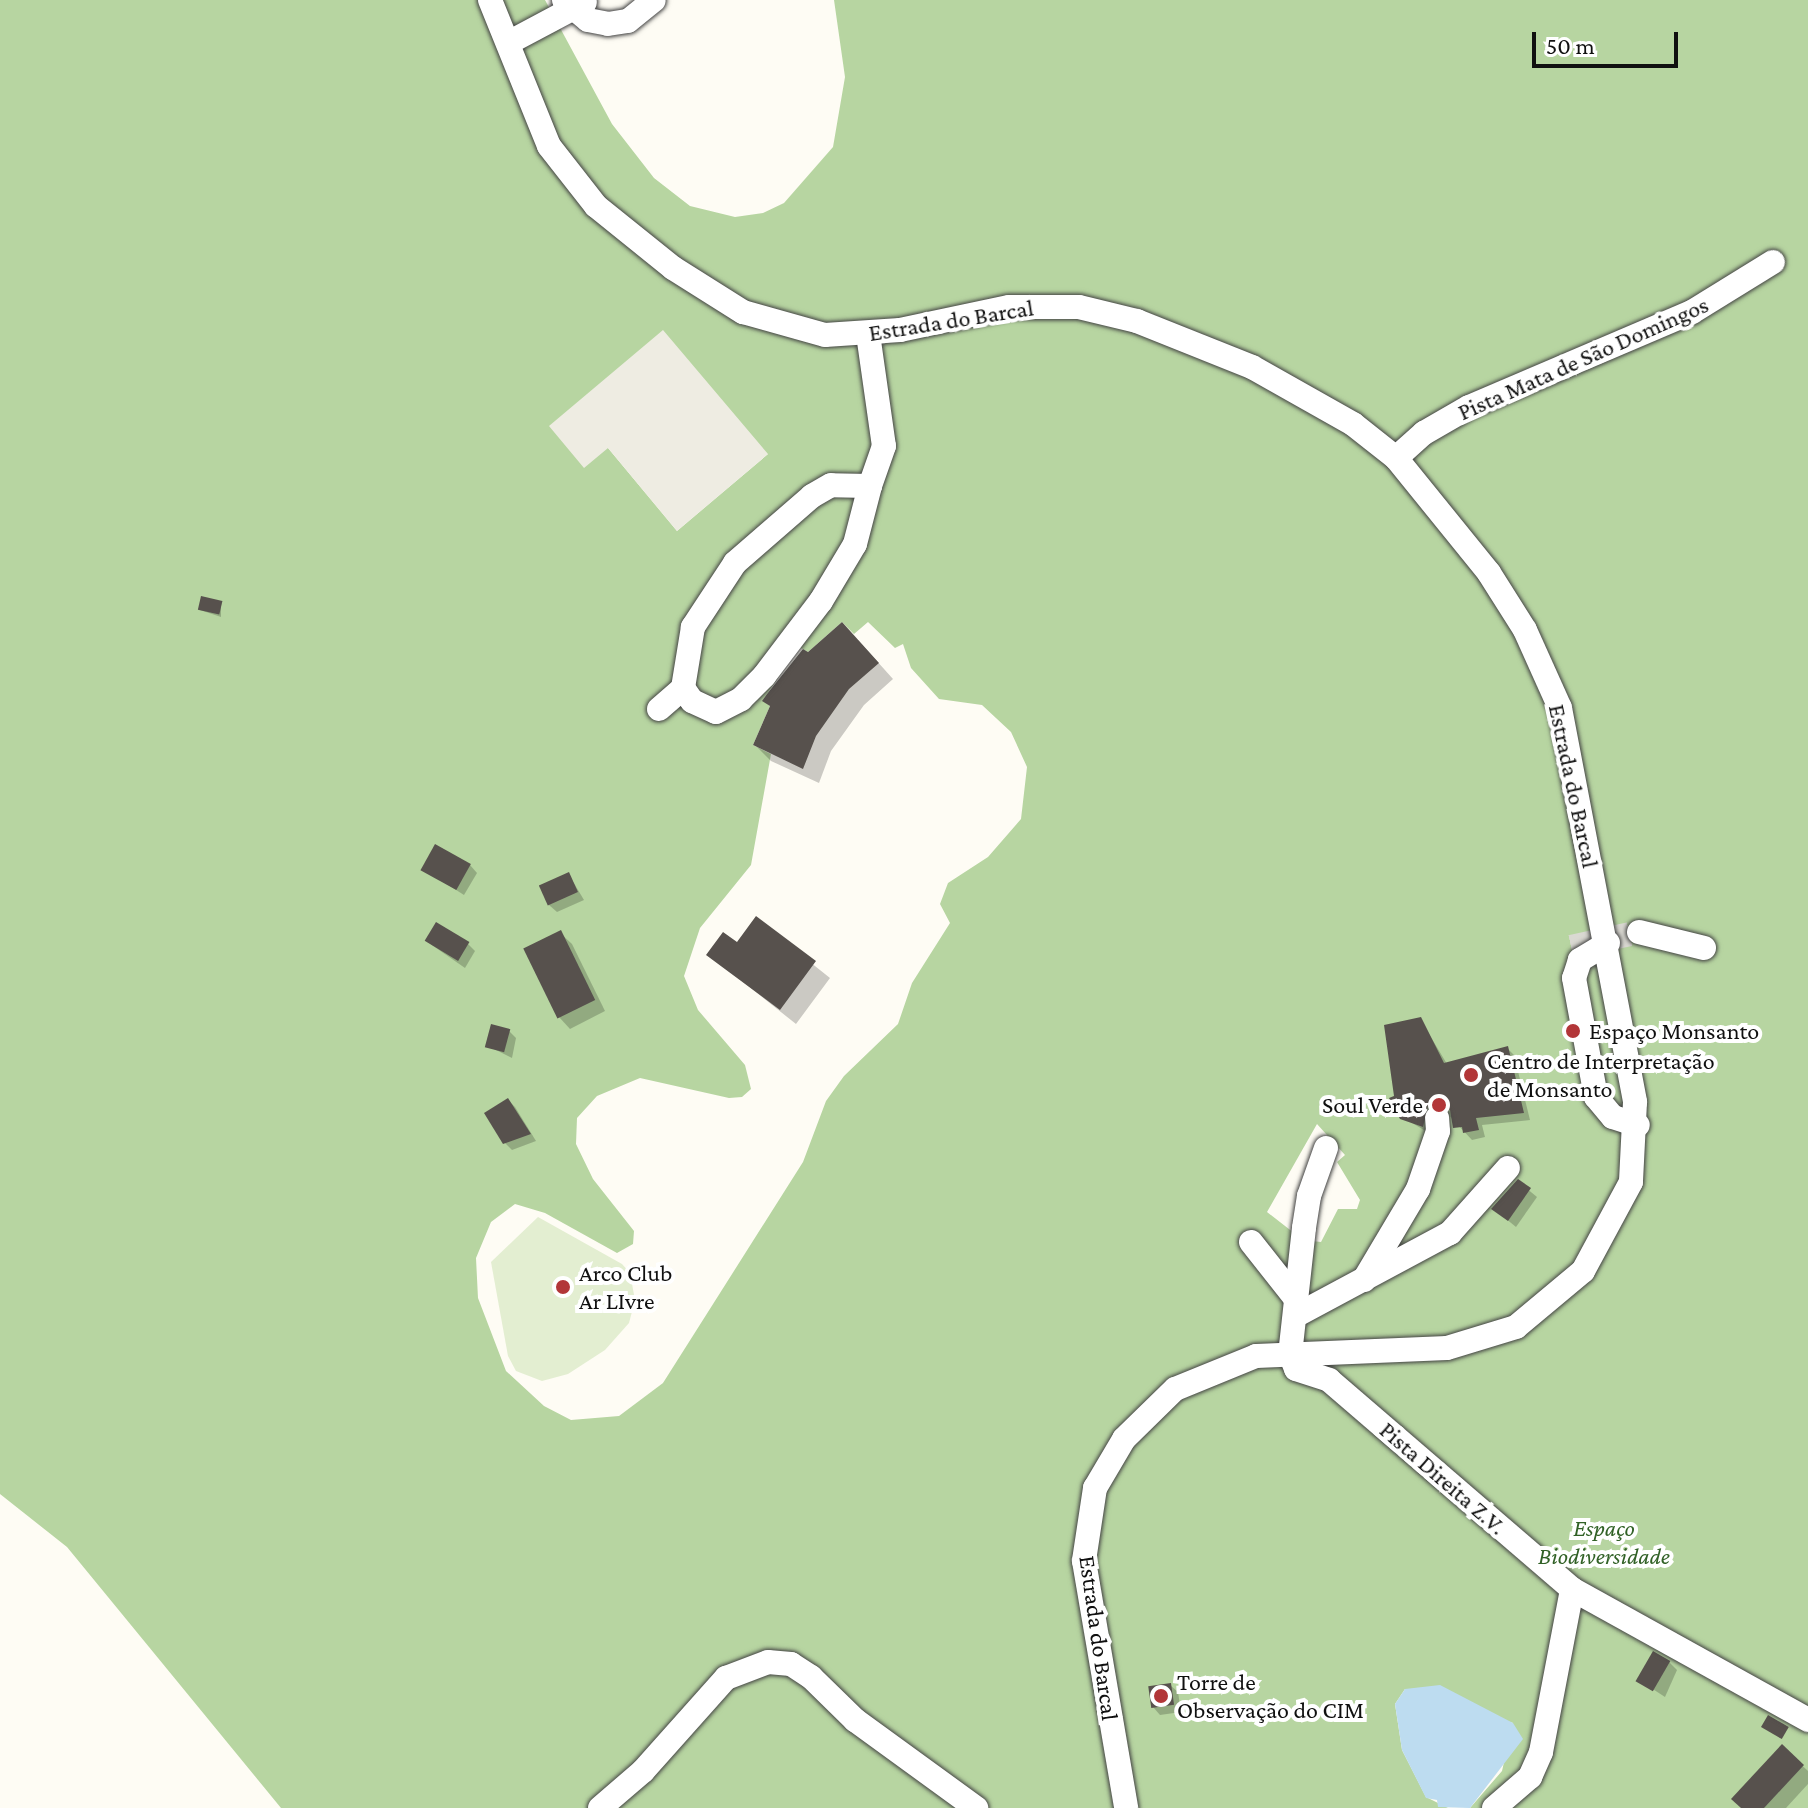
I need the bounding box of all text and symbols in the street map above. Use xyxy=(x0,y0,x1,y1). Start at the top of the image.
scale bar xyxy=(1536,16,1682,66)
text: 50 m xyxy=(1546,32,1595,59)
street label: Pista Mata de São Domingos xyxy=(1453,290,1713,426)
street label: Estrada do Barcal xyxy=(867,293,1035,347)
street label: Estrada do Barcal xyxy=(1543,702,1605,870)
place label: Espaço Monsanto xyxy=(1589,1017,1759,1045)
marker: Espaço Monsanto xyxy=(1564,1022,1582,1040)
place label: Centro de Interpretação de Monsanto xyxy=(1487,1047,1715,1103)
marker: Centro de Interpretação de Monsanto xyxy=(1462,1066,1480,1084)
place label: Soul Verde xyxy=(1322,1091,1423,1119)
marker: Soul Verde xyxy=(1430,1096,1448,1114)
place label: Arco Club Ar LIvre xyxy=(579,1259,672,1315)
marker: Arco Club Ar LIvre xyxy=(554,1278,572,1296)
street label: Pista Direita Z.V. xyxy=(1374,1415,1512,1541)
park label: Espaço Biodiversidade xyxy=(1538,1514,1670,1570)
street label: Estrada do Barcal xyxy=(1073,1554,1125,1722)
place label: Torre de Observação do CIM xyxy=(1177,1668,1364,1724)
marker: Torre de Observação do CIM xyxy=(1152,1687,1170,1705)

